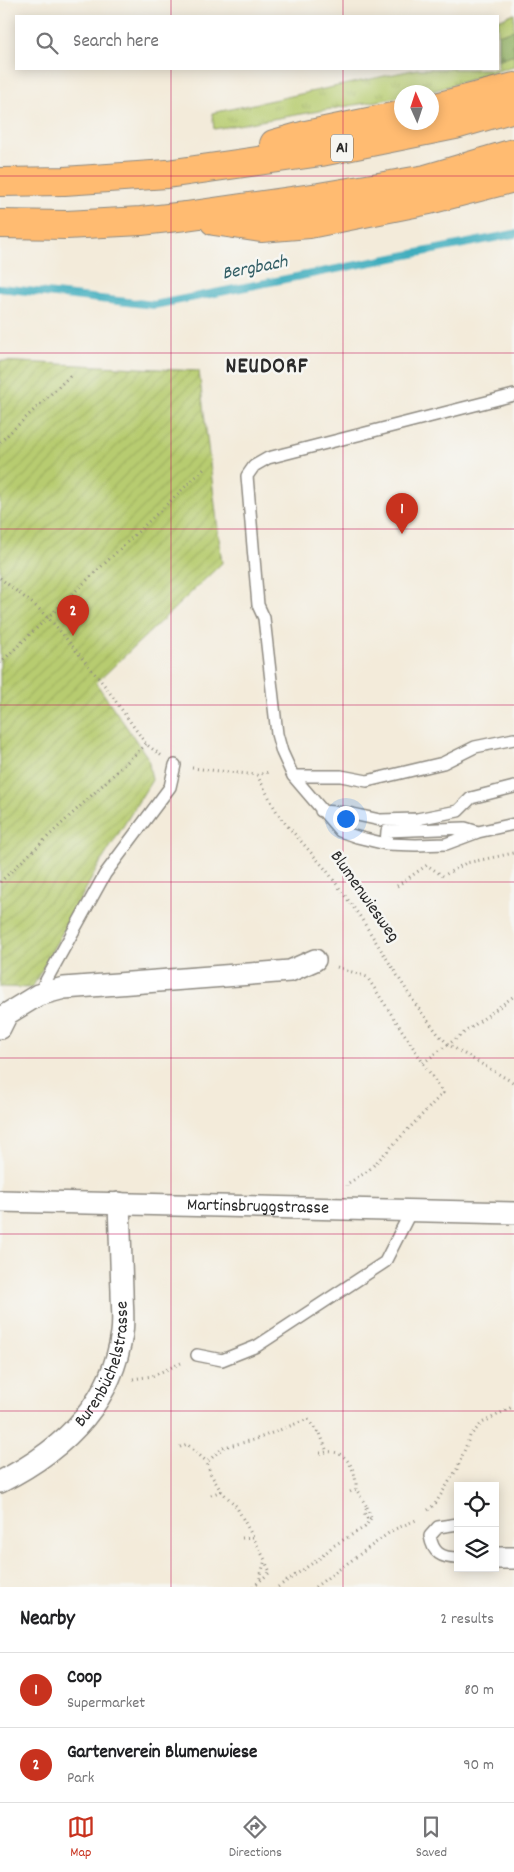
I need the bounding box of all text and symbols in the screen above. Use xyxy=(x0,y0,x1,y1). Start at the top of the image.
search box xyxy=(15,15,499,70)
icon: search xyxy=(33,29,61,57)
text: Search here xyxy=(73,29,159,56)
north arrow xyxy=(394,85,439,130)
road number: A1 xyxy=(331,134,353,162)
water label: Bergbach xyxy=(220,249,291,289)
district label: NEUDORF xyxy=(226,352,309,383)
pin: 1 xyxy=(386,493,418,534)
pin: 2 xyxy=(57,595,89,636)
your location xyxy=(333,806,359,832)
street label: Blumenwiesweg xyxy=(323,846,405,948)
street label: Martinsbruggstrasse xyxy=(187,1193,329,1221)
street label: Burenbüchelstrasse xyxy=(69,1300,135,1433)
map controls xyxy=(454,1482,499,1572)
button: locate xyxy=(454,1482,499,1527)
button: layers xyxy=(454,1527,499,1572)
text: Nearby xyxy=(20,1605,75,1635)
text: 2 results xyxy=(440,1608,494,1631)
text: Coop xyxy=(67,1665,102,1692)
text: 1 xyxy=(34,1679,38,1702)
text: 80 m xyxy=(464,1679,494,1702)
text: Supermarket xyxy=(67,1692,145,1715)
text: Gartenverein Blumenwiese xyxy=(67,1740,257,1767)
text: 2 xyxy=(33,1754,40,1777)
text: 90 m xyxy=(463,1754,494,1777)
text: Park xyxy=(67,1767,94,1790)
tab: Map xyxy=(67,1813,95,1863)
tab: Directions xyxy=(229,1813,282,1863)
tab: Saved xyxy=(416,1813,447,1863)

